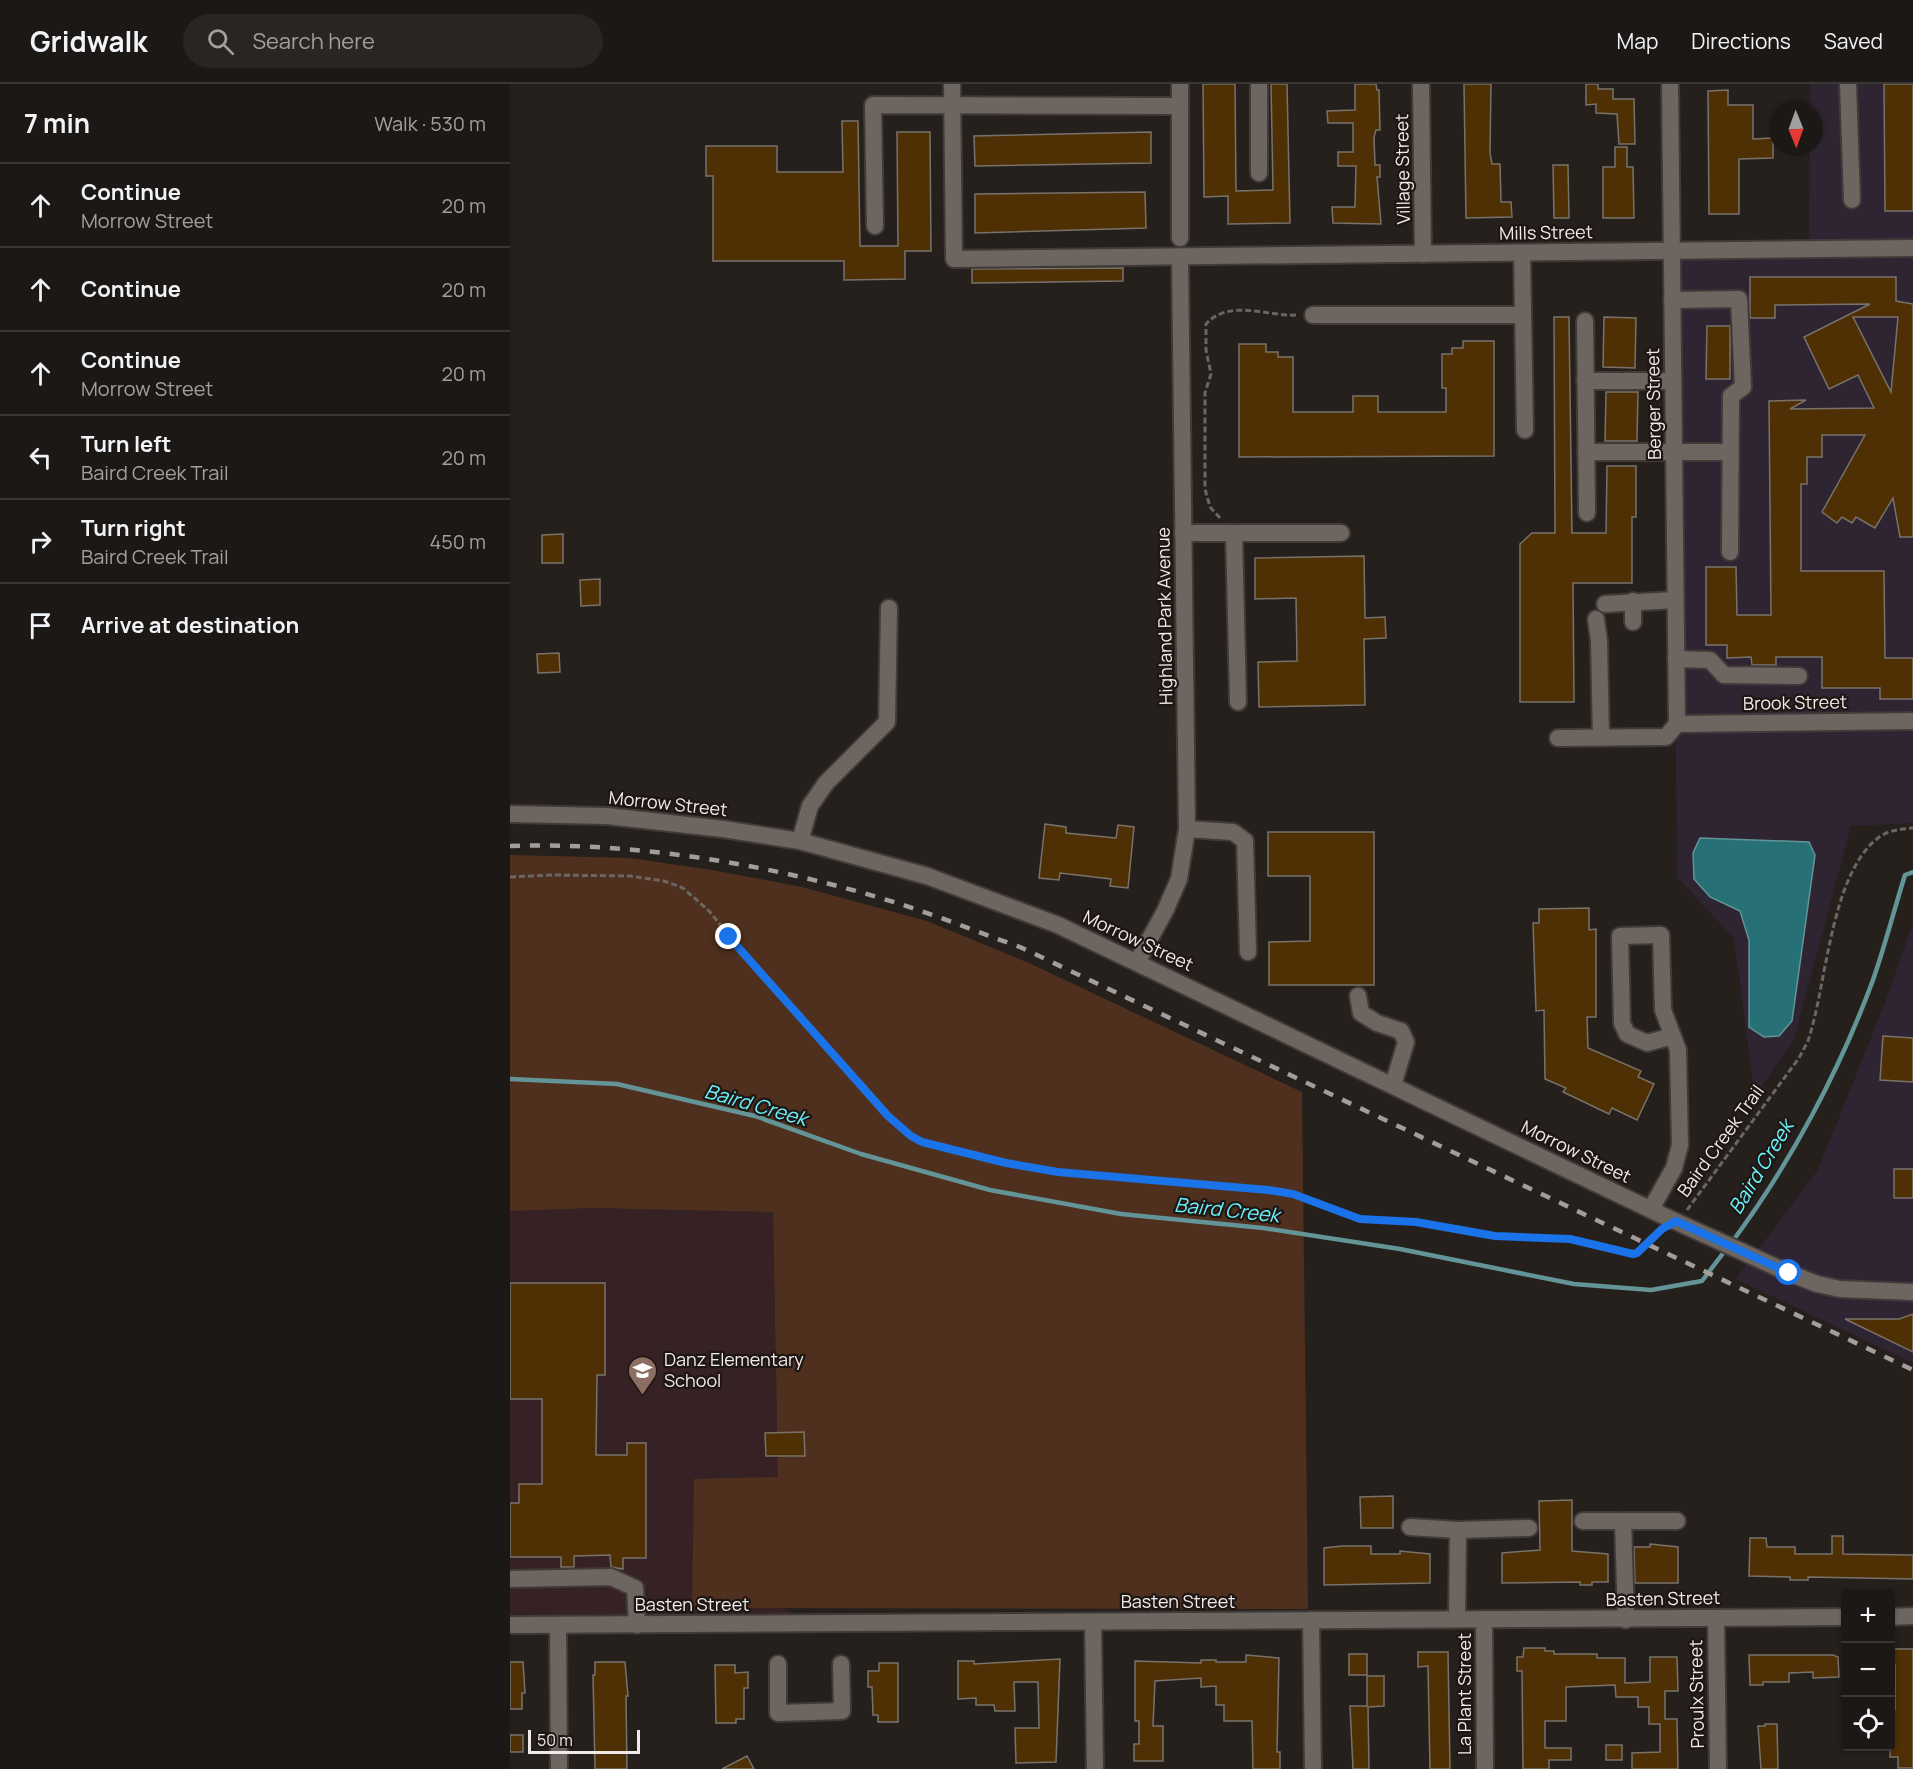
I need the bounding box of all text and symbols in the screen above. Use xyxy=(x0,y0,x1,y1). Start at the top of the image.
search box xyxy=(183,14,603,68)
text: Gridwalk xyxy=(30,22,147,60)
icon: search xyxy=(204,25,237,58)
text: Search here xyxy=(252,26,375,56)
text: Map xyxy=(1617,27,1658,55)
text: Directions xyxy=(1691,27,1791,55)
text: Saved xyxy=(1824,27,1883,55)
north arrow xyxy=(1769,102,1823,156)
text: 7 min xyxy=(24,105,90,141)
text: Walk · 530 m xyxy=(374,110,486,137)
street label: Village Street xyxy=(1389,113,1415,225)
text: Continue xyxy=(81,177,181,207)
icon: ahead xyxy=(24,189,57,222)
text: 20 m xyxy=(441,192,486,219)
text: Morrow Street xyxy=(81,207,213,234)
street label: Mills Street xyxy=(1499,219,1593,245)
icon: ahead xyxy=(24,273,57,306)
text: Continue xyxy=(81,274,181,304)
text: 20 m xyxy=(441,276,486,303)
text: Continue xyxy=(81,345,181,375)
street label: Berger Street xyxy=(1640,348,1666,460)
icon: ahead xyxy=(24,357,57,390)
text: 20 m xyxy=(441,360,486,387)
text: Morrow Street xyxy=(81,375,213,402)
text: Turn left xyxy=(81,429,171,459)
icon: left xyxy=(24,441,57,474)
text: 20 m xyxy=(441,444,486,471)
text: Baird Creek Trail xyxy=(81,459,229,486)
text: Turn right xyxy=(81,513,186,543)
icon: right xyxy=(24,525,57,558)
street label: Highland Park Avenue xyxy=(1150,527,1178,705)
text: 450 m xyxy=(430,528,486,555)
text: Baird Creek Trail xyxy=(81,543,229,570)
icon: arrive xyxy=(24,609,57,642)
text: Arrive at destination xyxy=(81,610,299,640)
street label: Brook Street xyxy=(1743,689,1847,715)
street label: Morrow Street xyxy=(608,785,729,821)
street label: Morrow Street xyxy=(1079,904,1197,976)
route end xyxy=(715,923,741,949)
water label: Baird Creek xyxy=(702,1077,814,1133)
street label: Baird Creek Trail xyxy=(1673,1081,1769,1201)
street label: Morrow Street xyxy=(1518,1114,1635,1188)
water label: Baird Creek xyxy=(1724,1116,1798,1218)
water label: Baird Creek xyxy=(1173,1191,1284,1229)
route start xyxy=(1775,1259,1801,1285)
place label: Danz Elementary School xyxy=(664,1347,804,1392)
school or university icon: Danz Elementary School xyxy=(627,1354,659,1396)
street label: Basten Street xyxy=(1605,1585,1721,1611)
street label: Basten Street xyxy=(1121,1589,1235,1613)
map controls xyxy=(1841,1589,1895,1751)
button: + xyxy=(1841,1589,1895,1643)
street label: Basten Street xyxy=(635,1592,749,1616)
street label: La Plant Street xyxy=(1452,1633,1476,1755)
street label: Proulx Street xyxy=(1683,1639,1709,1749)
button: − xyxy=(1841,1643,1895,1697)
button: locate xyxy=(1841,1697,1895,1751)
scale bar xyxy=(528,1727,640,1754)
text: 50 m xyxy=(537,1729,573,1751)

